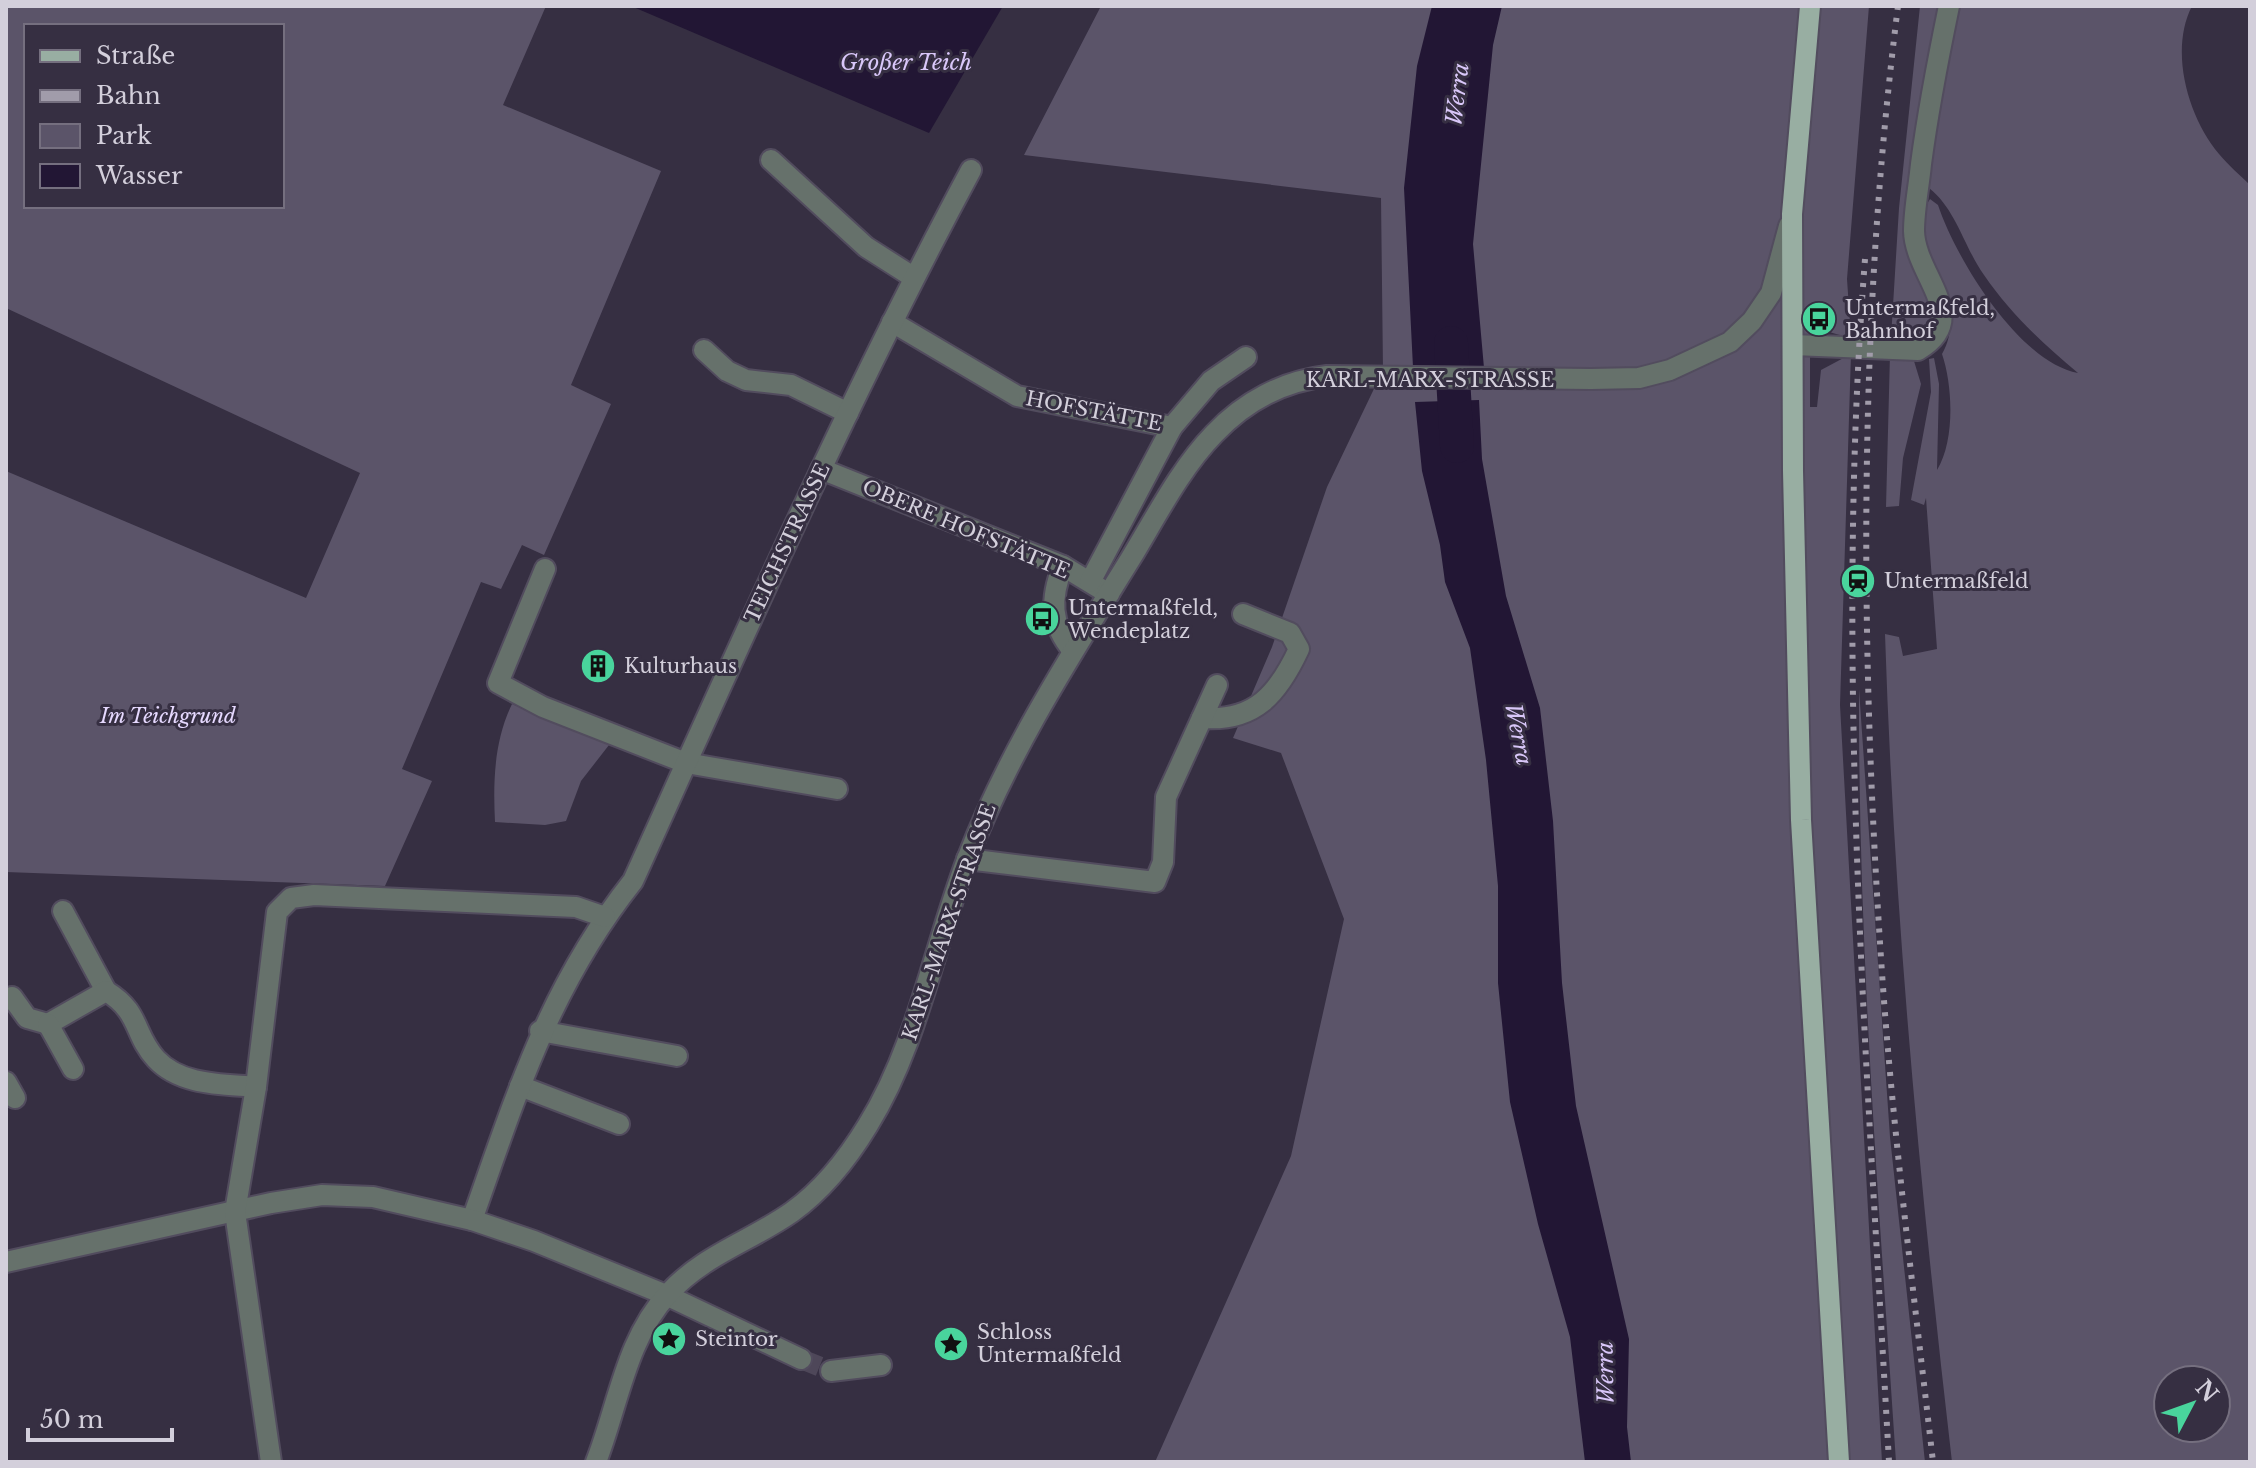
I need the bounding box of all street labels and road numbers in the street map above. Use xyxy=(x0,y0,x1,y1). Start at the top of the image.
street label: KARL-MARX-STRASSE xyxy=(1306,368,1554,392)
street label: HOFSTÄTTE xyxy=(1024,385,1164,436)
street label: TEICHSTRASSE xyxy=(739,459,835,627)
street label: OBERE HOFSTÄTTE xyxy=(859,474,1074,584)
street label: KARL-MARX-STRASSE xyxy=(897,801,1001,1043)

